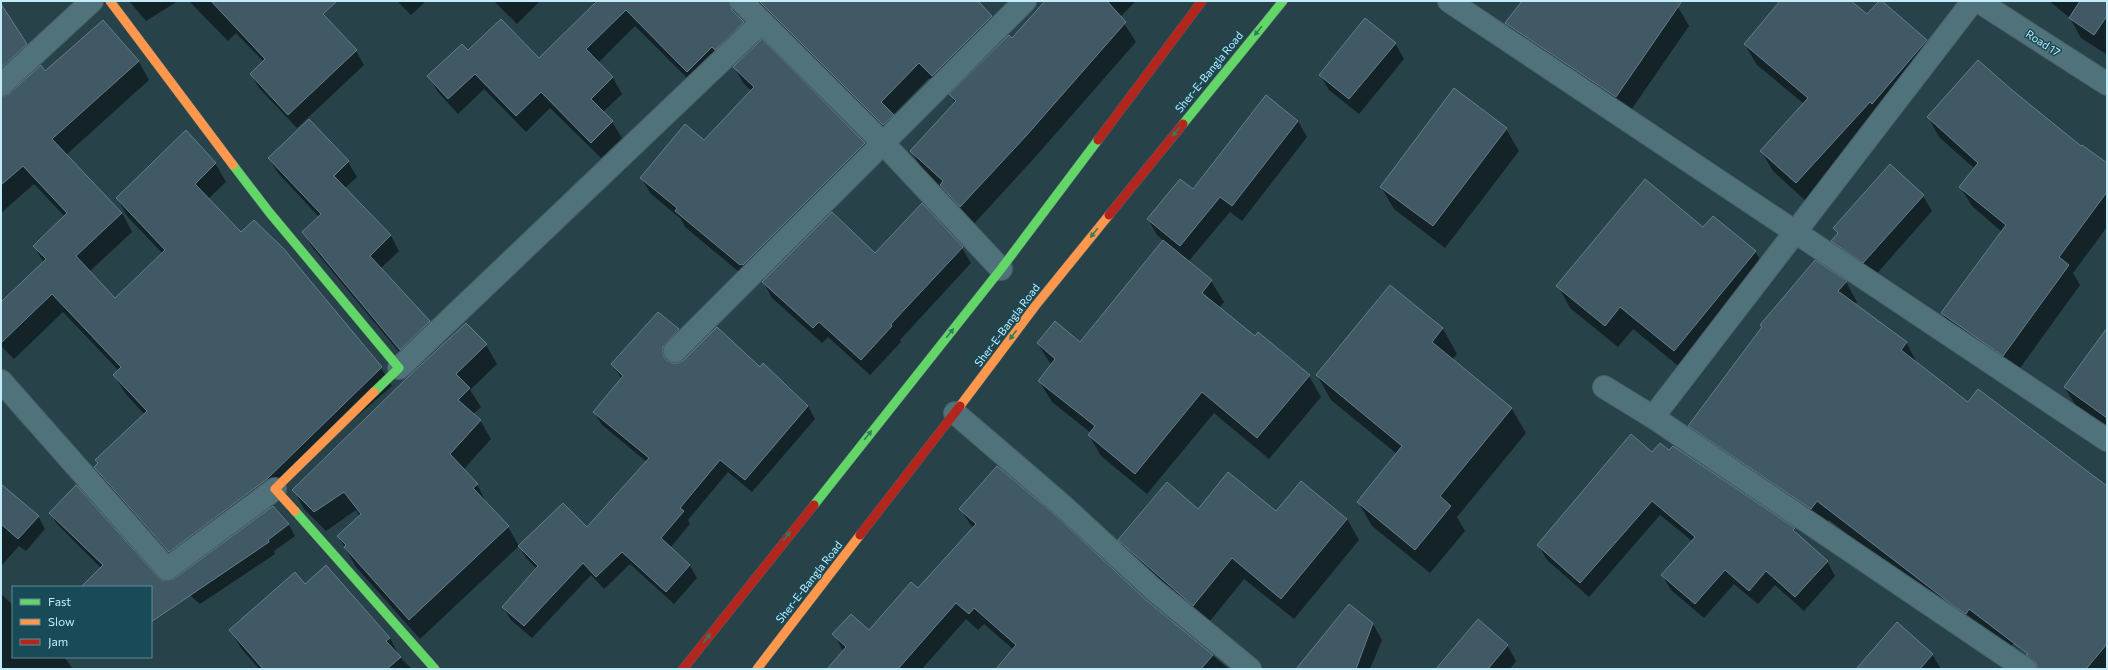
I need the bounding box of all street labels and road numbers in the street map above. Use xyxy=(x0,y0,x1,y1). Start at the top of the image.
street label: Road 17 xyxy=(2024,27,2063,59)
street label: Sher-E-Bangla Road xyxy=(1172,29,1245,115)
street label: Sher-E-Bangla Road xyxy=(971,281,1042,369)
street label: Sher-E-Bangla Road xyxy=(773,538,845,625)

